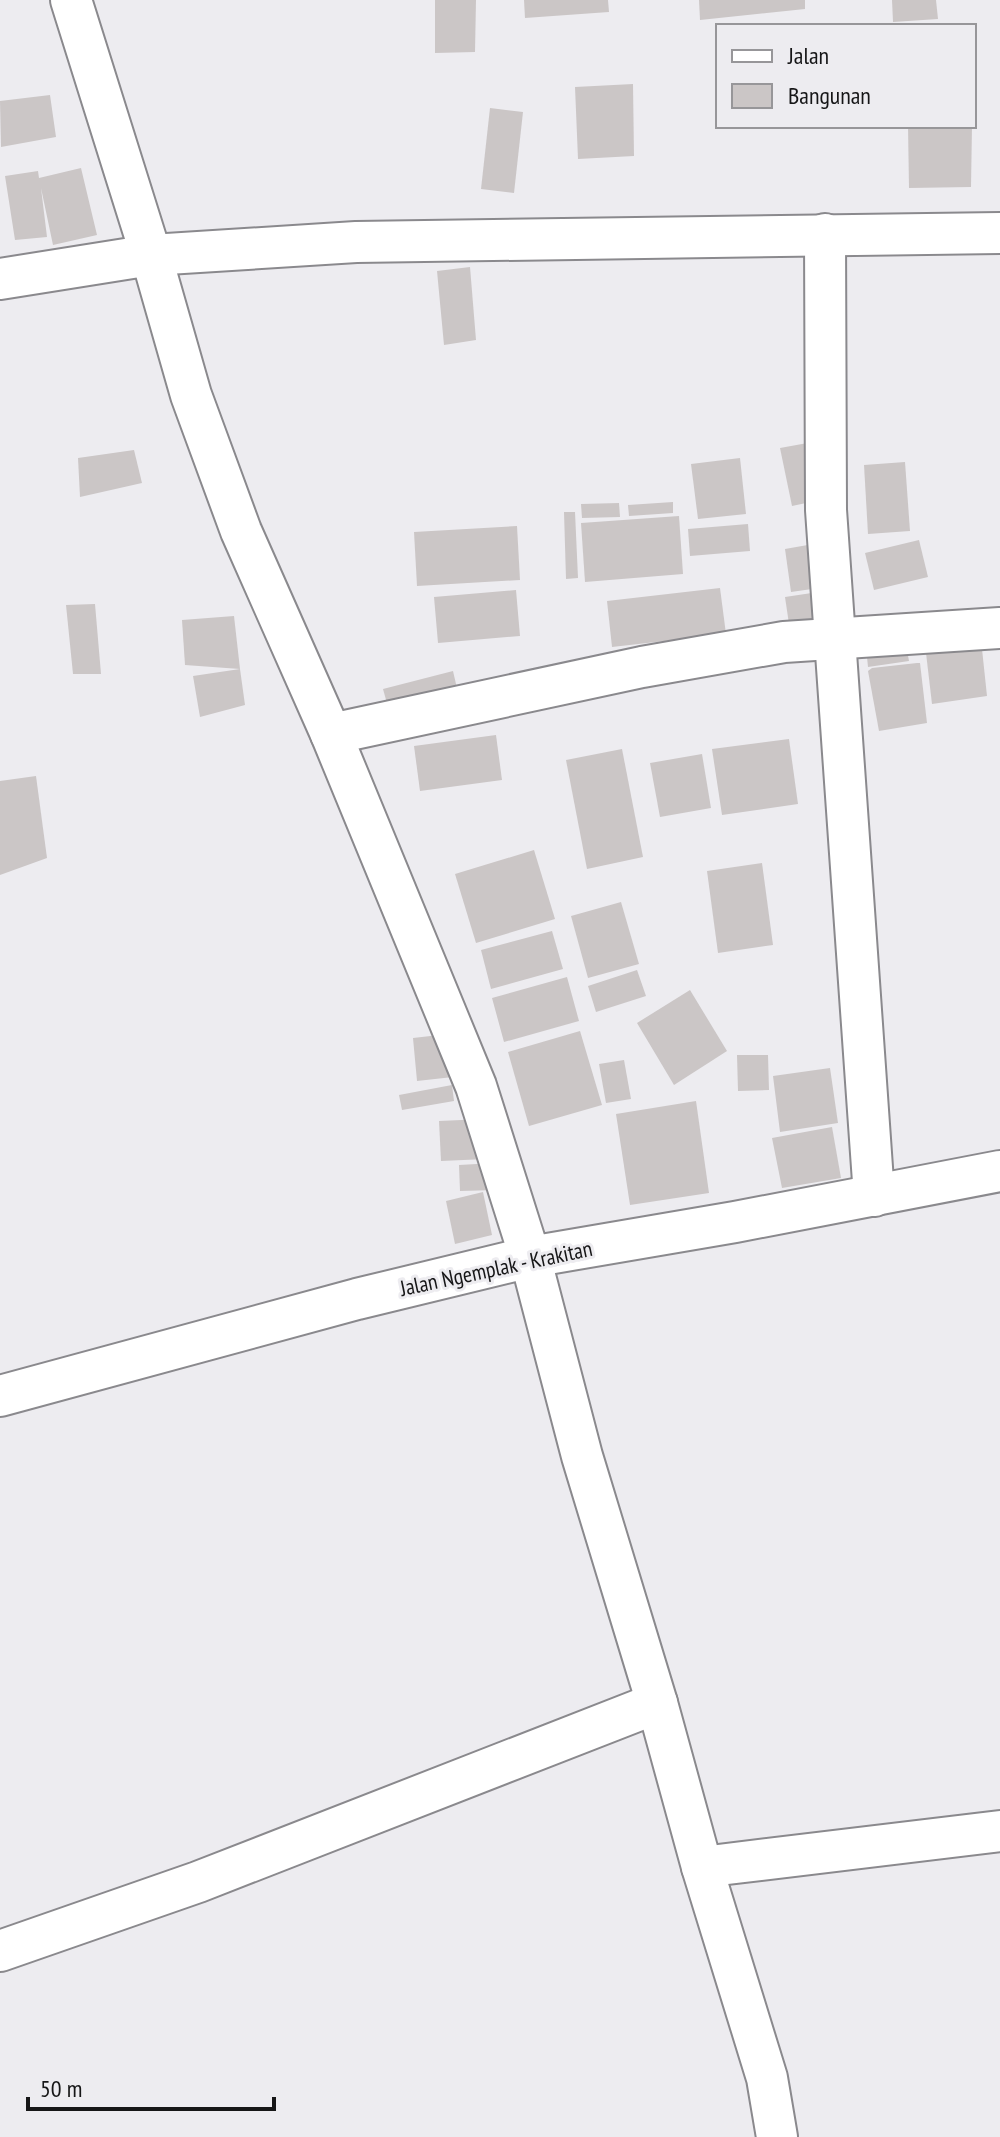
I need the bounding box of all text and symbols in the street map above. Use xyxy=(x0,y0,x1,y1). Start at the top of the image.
legend xyxy=(716,24,976,128)
text: Jalan xyxy=(787,40,829,71)
text: Bangunan xyxy=(788,80,871,111)
street label: Jalan Ngemplak - Krakitan xyxy=(396,1234,595,1302)
scale bar xyxy=(28,2061,274,2111)
text: 50 m xyxy=(40,2073,82,2104)

